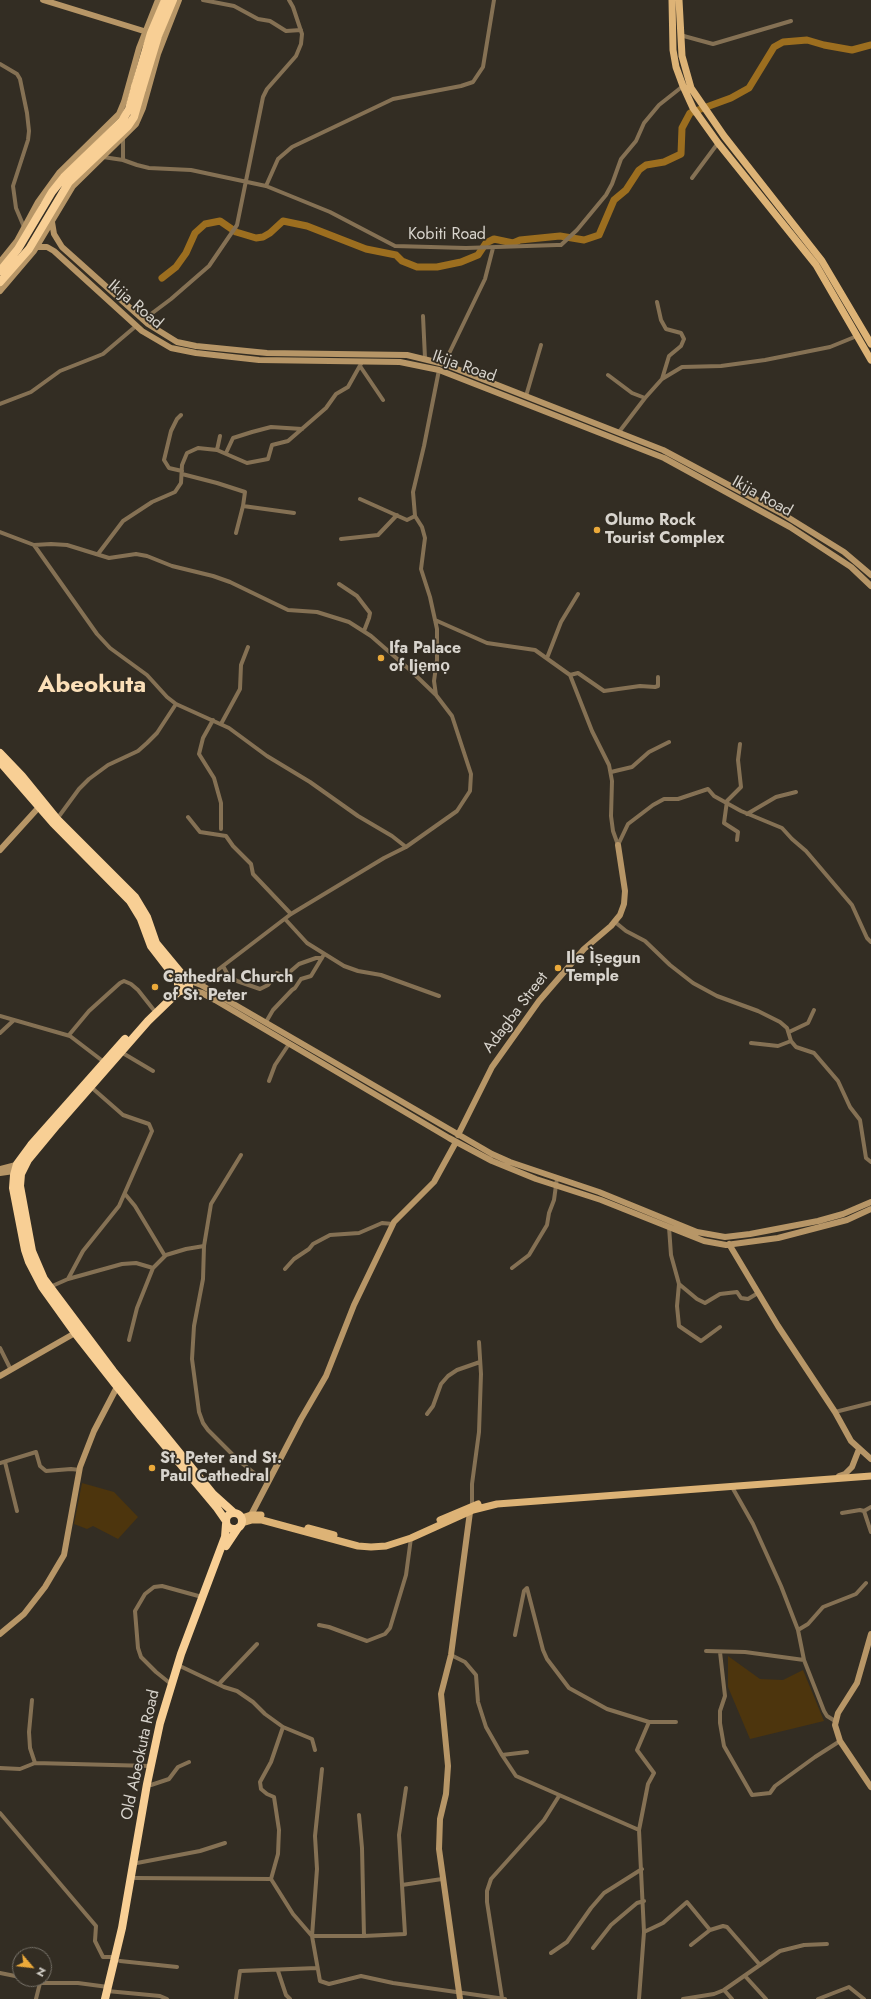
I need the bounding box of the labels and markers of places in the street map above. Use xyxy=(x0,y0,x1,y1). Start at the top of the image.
place label: Olumo Rock Tourist Complex xyxy=(605,511,725,549)
marker: Olumo Rock Tourist Complex xyxy=(592,525,602,535)
place label: Ifa Palace of Ijẹmọ xyxy=(389,639,461,677)
marker: Ifa Palace of Ijẹmọ xyxy=(376,653,386,663)
place label: Ile Ìṣegun Temple xyxy=(566,949,641,987)
marker: Ile Ìṣegun Temple xyxy=(553,963,563,973)
place label: Cathedral Church of St. Peter xyxy=(163,968,293,1006)
marker: Cathedral Church of St. Peter xyxy=(150,982,160,992)
place label: St. Peter and St. Paul Cathedral xyxy=(160,1449,282,1487)
marker: St. Peter and St. Paul Cathedral xyxy=(147,1463,157,1473)

